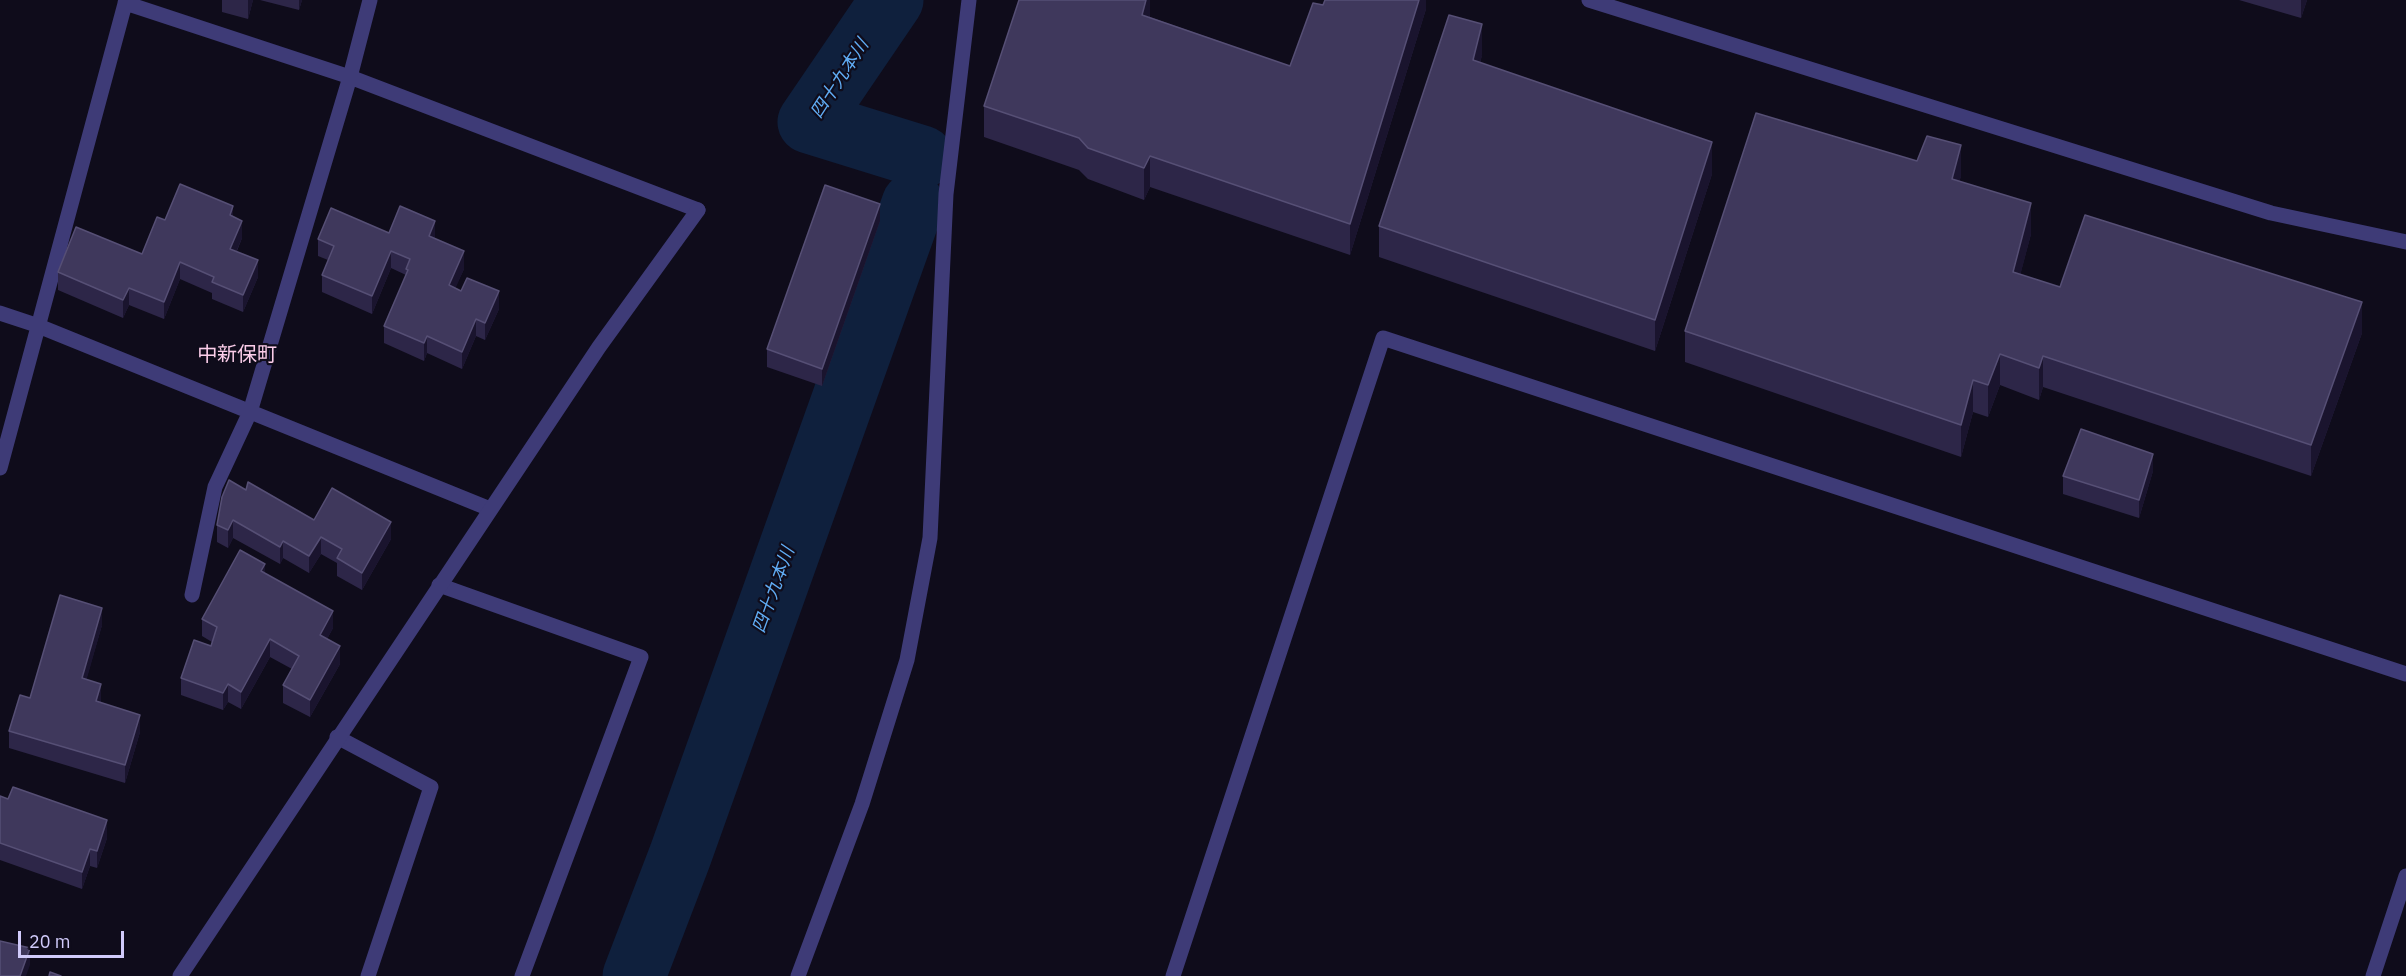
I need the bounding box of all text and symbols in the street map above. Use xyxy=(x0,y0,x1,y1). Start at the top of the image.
water label: 四十九本川 xyxy=(806,35,874,123)
district label: 中新保町 xyxy=(197,343,277,367)
water label: 四十九本川 xyxy=(748,544,800,636)
scale bar xyxy=(21,919,128,957)
text: 20 m xyxy=(29,930,71,953)

